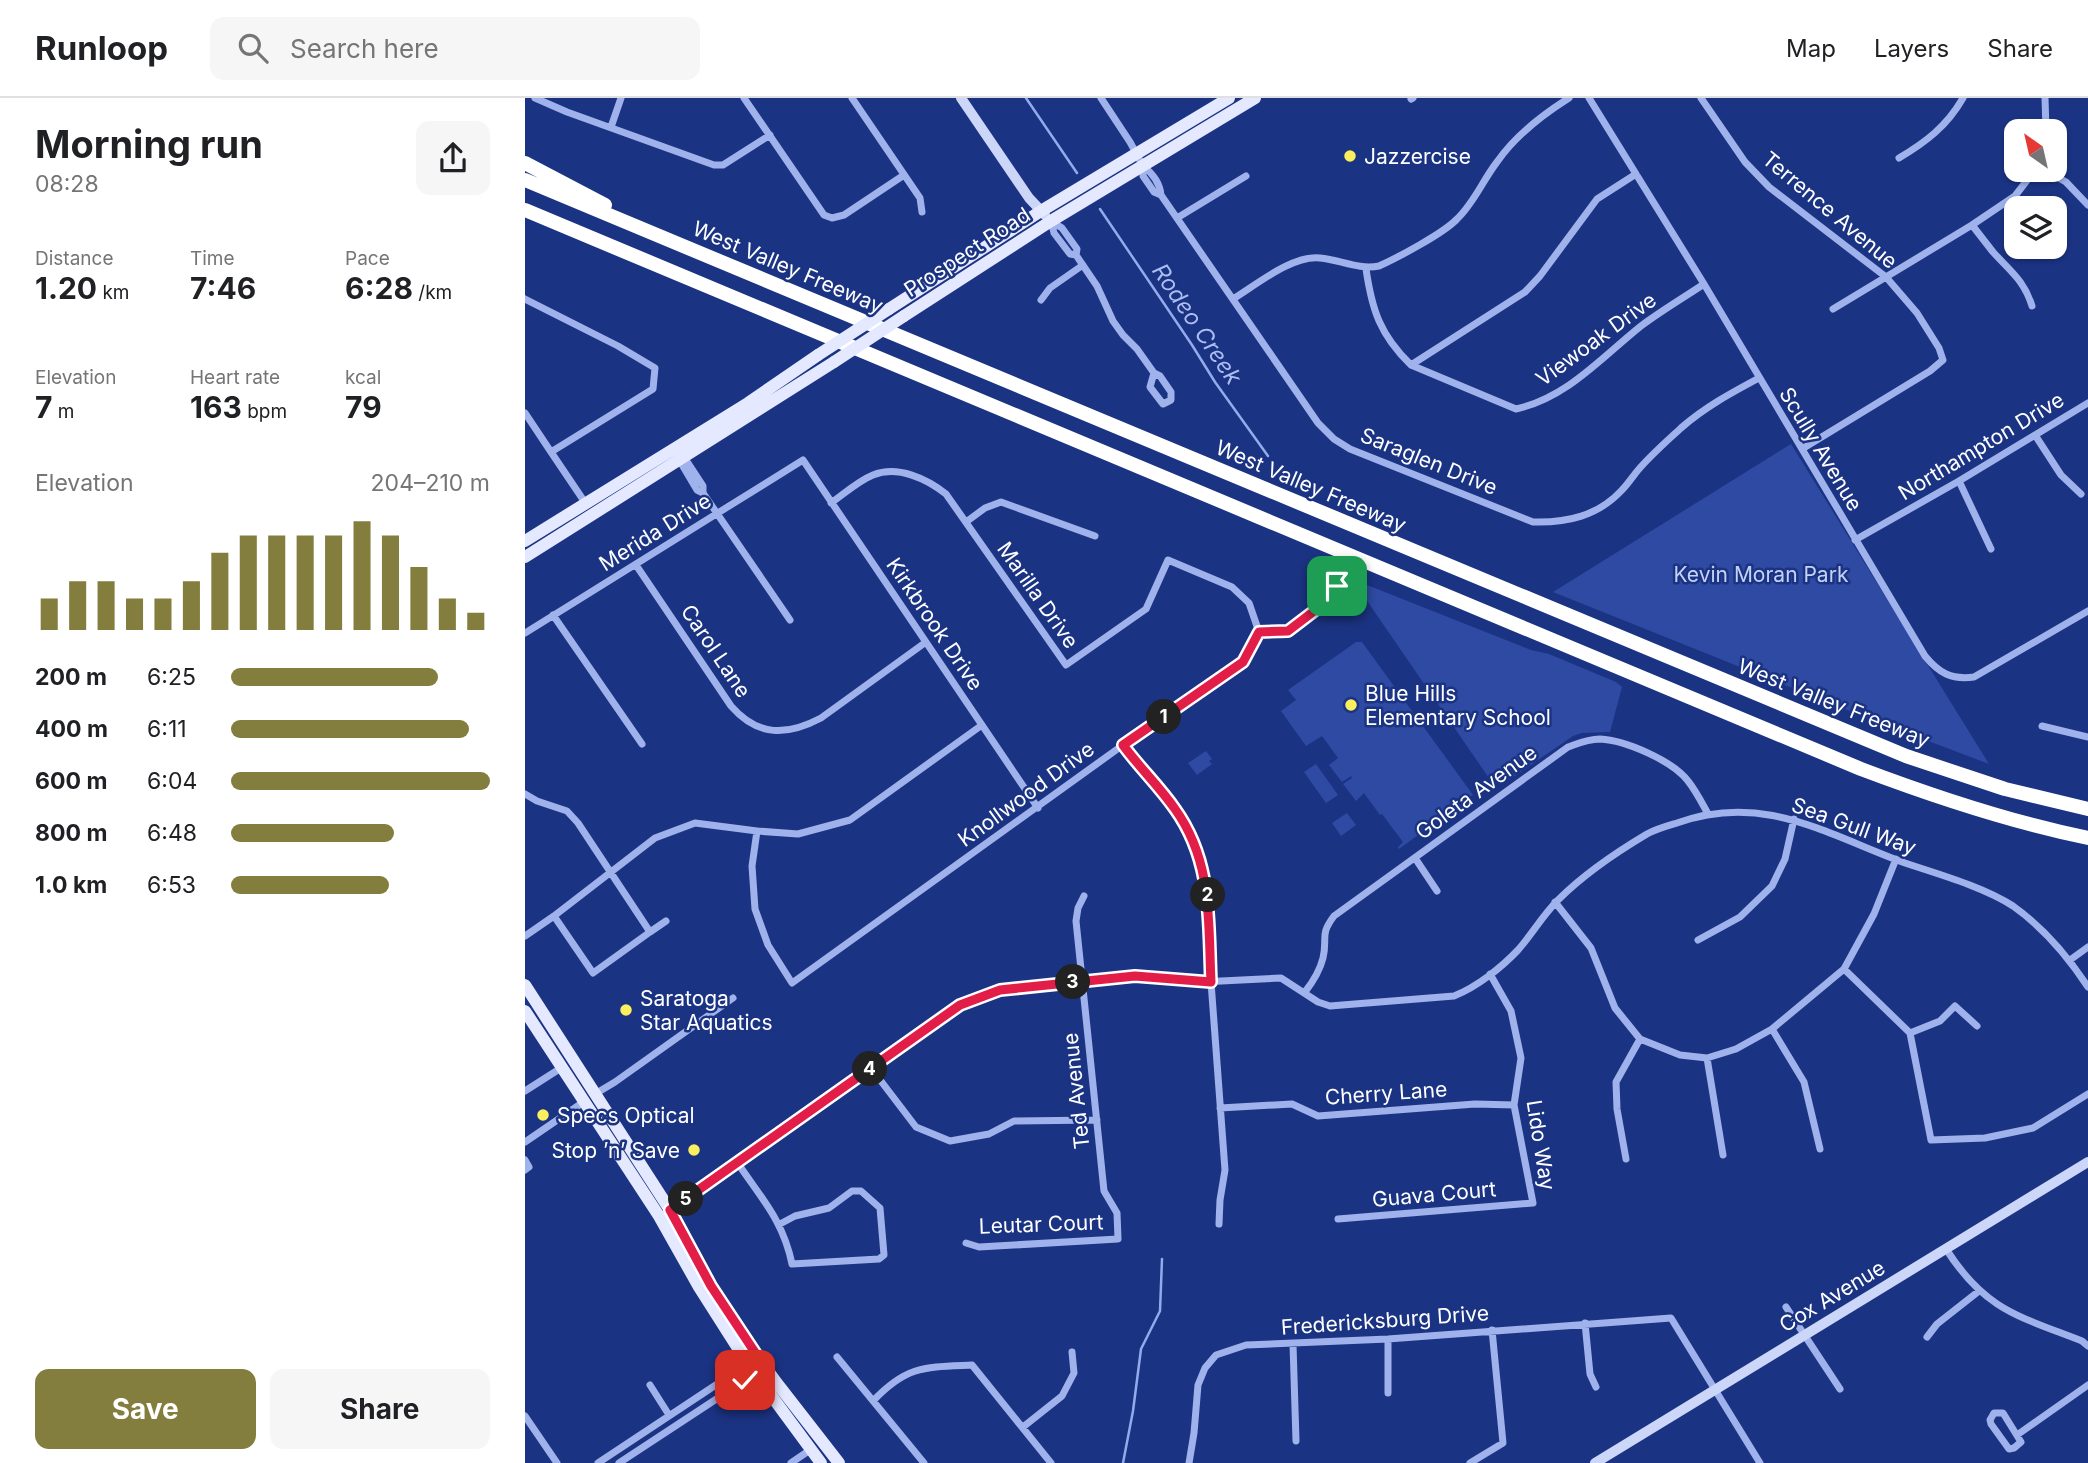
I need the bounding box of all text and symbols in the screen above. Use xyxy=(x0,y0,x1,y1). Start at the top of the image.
search box xyxy=(210,17,700,80)
text: Runloop xyxy=(35,28,168,68)
icon: search xyxy=(234,29,272,67)
text: Search here xyxy=(290,33,439,64)
text: Map xyxy=(1786,34,1836,63)
text: Layers xyxy=(1874,34,1949,63)
text: Share xyxy=(1987,34,2053,63)
north arrow xyxy=(2004,119,2067,182)
map controls xyxy=(2004,119,2067,259)
text: Morning run xyxy=(35,121,263,167)
button: share xyxy=(416,121,490,195)
place label: Jazzercise xyxy=(1364,144,1471,169)
street label: Terrence Avenue xyxy=(1757,146,1903,274)
marker: Jazzercise xyxy=(1342,148,1358,164)
text: 08:28 xyxy=(35,170,99,198)
button: layers xyxy=(2004,196,2067,259)
street label: Prospect Road xyxy=(899,202,1035,302)
street label: West Valley Freeway xyxy=(689,216,887,319)
text: Distance xyxy=(35,247,113,270)
text: Time xyxy=(190,247,235,270)
text: Pace xyxy=(345,247,390,270)
water label: Rodeo Creek xyxy=(1146,258,1248,390)
text: 1.20 xyxy=(35,270,97,306)
text: 7:46 xyxy=(190,270,256,306)
text: 6:28 xyxy=(345,270,413,306)
text: km xyxy=(97,281,130,304)
text: /km xyxy=(413,281,452,304)
street label: Viewoak Drive xyxy=(1531,287,1661,391)
text: Elevation xyxy=(35,366,116,389)
text: Heart rate xyxy=(190,366,280,389)
text: kcal xyxy=(345,366,381,389)
street label: Scully Avenue xyxy=(1774,383,1868,515)
street label: Northampton Drive xyxy=(1894,387,2068,505)
text: 7 xyxy=(35,389,52,425)
text: 163 xyxy=(190,389,242,425)
text: 79 xyxy=(345,389,382,425)
text: m xyxy=(52,400,74,423)
text: bpm xyxy=(242,400,287,423)
street label: Saraglen Drive xyxy=(1357,422,1501,500)
street label: West Valley Freeway xyxy=(1212,435,1410,538)
text: Elevation xyxy=(35,469,134,497)
text: 204–210 m xyxy=(371,469,490,497)
street label: Merida Drive xyxy=(594,488,716,576)
street label: Marilla Drive xyxy=(992,537,1084,653)
street label: Kirkbrook Drive xyxy=(881,553,989,695)
pin xyxy=(1307,556,1367,616)
park label: Kevin Moran Park xyxy=(1674,562,1849,587)
icon: arrive xyxy=(1318,567,1356,605)
street label: Carol Lane xyxy=(676,600,756,702)
street label: West Valley Freeway xyxy=(1734,653,1934,753)
text: 200 m xyxy=(35,663,107,691)
text: 6:25 xyxy=(147,663,196,691)
place label: Blue Hills Elementary School xyxy=(1365,681,1551,730)
marker: Blue Hills Elementary School xyxy=(1343,697,1359,713)
pin: 1 xyxy=(1147,700,1181,734)
text: 1 xyxy=(1159,705,1168,728)
text: 400 m xyxy=(35,715,108,743)
text: 6:11 xyxy=(147,715,187,743)
street label: Knollwood Drive xyxy=(953,736,1099,852)
street label: Goleta Avenue xyxy=(1410,740,1542,844)
text: 600 m xyxy=(35,767,107,795)
text: 6:04 xyxy=(147,767,197,795)
street label: Sea Gull Way xyxy=(1788,792,1920,860)
text: 800 m xyxy=(35,819,107,847)
text: 6:48 xyxy=(147,819,197,847)
text: 1.0 km xyxy=(35,871,107,899)
text: 6:53 xyxy=(147,871,196,899)
pin: 2 xyxy=(1191,878,1225,912)
text: 2 xyxy=(1202,883,1213,906)
pin: 3 xyxy=(1055,964,1091,1000)
text: 3 xyxy=(1066,970,1079,993)
place label: Saratoga Star Aquatics xyxy=(640,986,773,1035)
marker: Saratoga Star Aquatics xyxy=(618,1002,634,1018)
street label: Ted Avenue xyxy=(1057,1032,1095,1150)
pin: 4 xyxy=(853,1052,887,1086)
text: 4 xyxy=(863,1057,876,1080)
street label: Cherry Lane xyxy=(1324,1076,1448,1110)
street label: Lido Way xyxy=(1522,1098,1561,1192)
place label: Specs Optical xyxy=(557,1103,695,1128)
marker: Specs Optical xyxy=(535,1107,551,1123)
place label: Stop ’n’ Save xyxy=(551,1138,680,1163)
marker: Stop ’n’ Save xyxy=(686,1142,702,1158)
street label: Guava Court xyxy=(1371,1176,1497,1212)
pin: 5 xyxy=(669,1182,703,1216)
text: 5 xyxy=(679,1187,692,1210)
street label: Leutar Court xyxy=(978,1209,1104,1239)
street label: Cox Avenue xyxy=(1775,1255,1889,1337)
street label: Fredericksburg Drive xyxy=(1280,1300,1490,1340)
pin xyxy=(715,1350,775,1410)
icon: check xyxy=(726,1361,764,1399)
button: Save xyxy=(35,1369,256,1449)
button: Share xyxy=(270,1369,490,1449)

